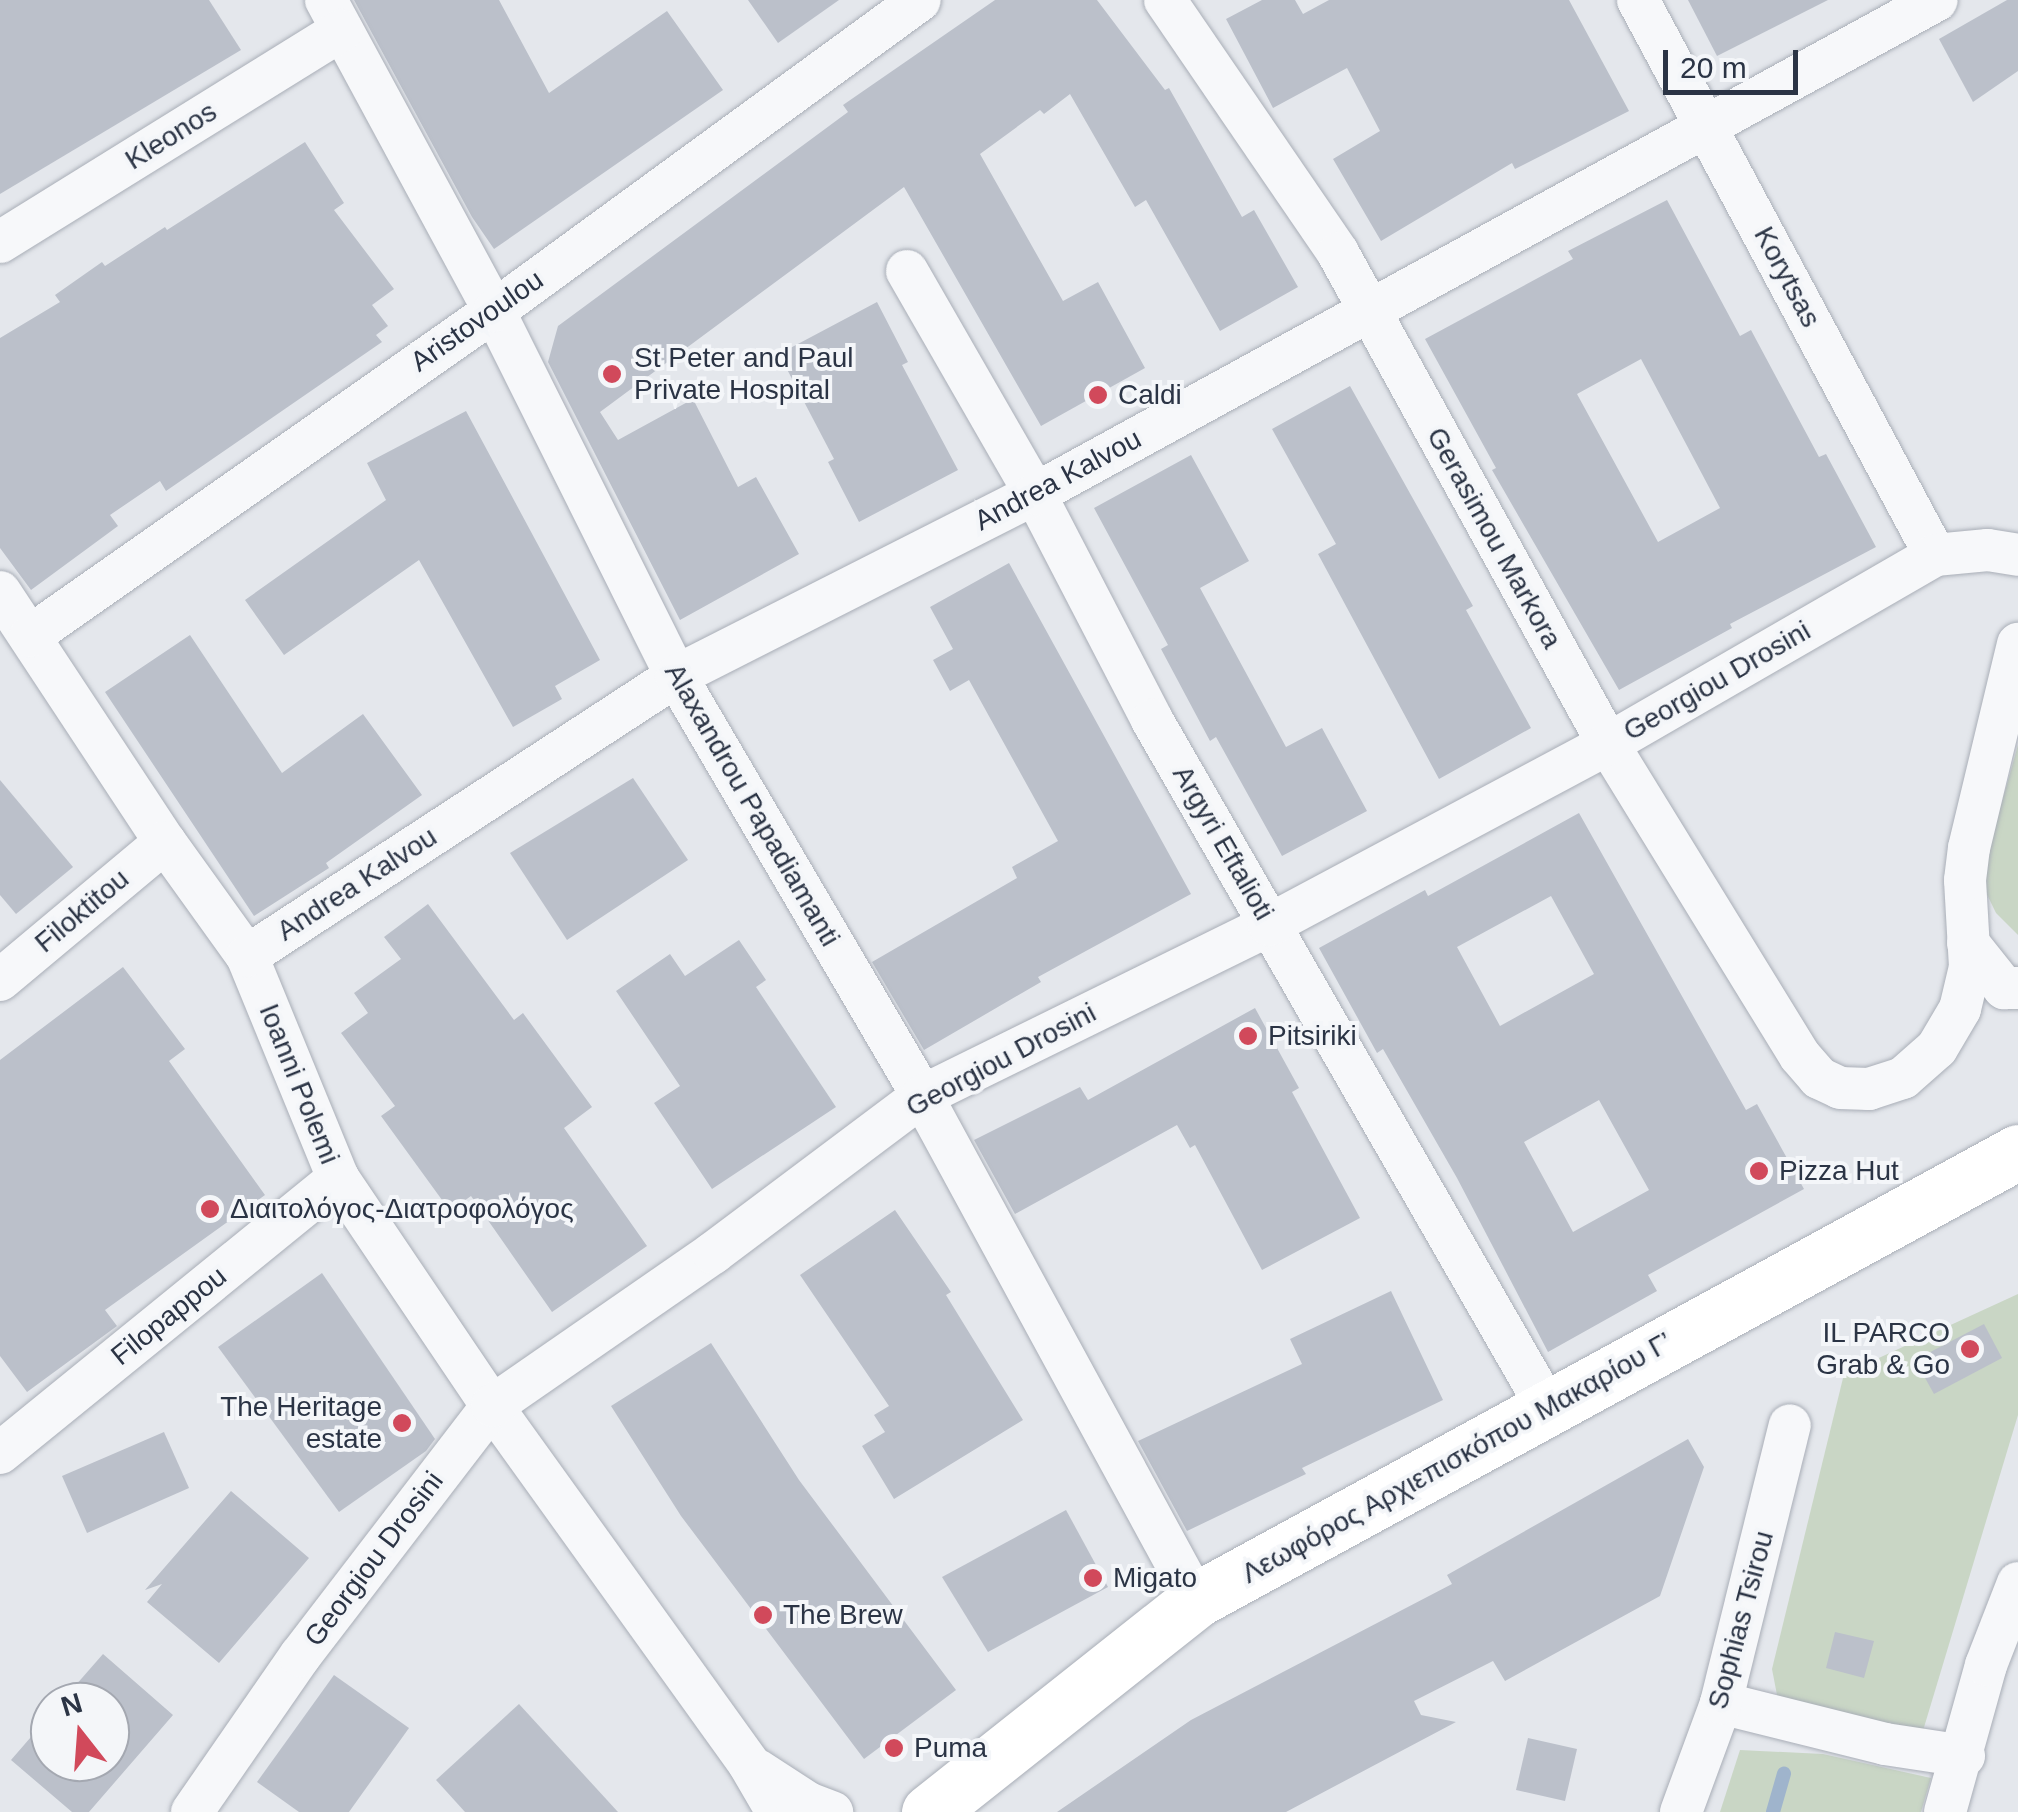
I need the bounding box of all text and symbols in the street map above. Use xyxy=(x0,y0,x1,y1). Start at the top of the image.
scale bar xyxy=(1668,30,1803,92)
text: 20 m xyxy=(1680,51,1747,84)
street label: Kleonos xyxy=(119,95,223,177)
street label: Korytsas xyxy=(1747,221,1827,333)
street label: Aristovoulou xyxy=(404,263,550,379)
place label: St Peter and Paul Private Hospital xyxy=(634,341,853,407)
marker: St Peter and Paul Private Hospital xyxy=(599,361,625,387)
place label: Caldi xyxy=(1118,378,1182,412)
marker: Caldi xyxy=(1087,384,1109,406)
street label: Andrea Kalvou xyxy=(969,422,1147,538)
street label: Gerasimou Markora xyxy=(1419,422,1569,654)
street label: Georgiou Drosini xyxy=(1618,614,1816,748)
street label: Alaxandrou Papadiamanti xyxy=(657,658,847,952)
street label: Argyri Eftalioti xyxy=(1165,760,1281,926)
street label: Andrea Kalvou xyxy=(271,820,443,948)
street label: Filoktitou xyxy=(28,862,136,960)
street label: Georgiou Drosini xyxy=(900,996,1102,1124)
street label: Ioanni Polemi xyxy=(252,999,346,1169)
place label: Pitsiriki xyxy=(1268,1019,1357,1053)
marker: Pitsiriki xyxy=(1237,1025,1259,1047)
place label: Pizza Hut xyxy=(1779,1154,1899,1188)
marker: Pizza Hut xyxy=(1748,1160,1770,1182)
place label: Διαιτολόγος-Διατροφολόγος xyxy=(230,1192,574,1226)
marker: Διαιτολόγος-Διατροφολόγος xyxy=(199,1198,221,1220)
street label: Filopappou xyxy=(105,1259,233,1373)
place label: IL PARCO Grab & Go xyxy=(1816,1316,1950,1382)
street label: Λεωφόρος Αρχιεπισκόπου Μακαρίου Γ’ xyxy=(1235,1325,1679,1591)
marker: IL PARCO Grab & Go xyxy=(1959,1338,1981,1360)
place label: The Heritage estate xyxy=(220,1390,382,1456)
marker: The Heritage estate xyxy=(391,1412,413,1434)
street label: Georgiou Drosini xyxy=(297,1465,451,1653)
street label: Sophias Tsirou xyxy=(1701,1527,1781,1713)
place label: Migato xyxy=(1113,1561,1197,1595)
marker: Migato xyxy=(1082,1567,1104,1589)
place label: The Brew xyxy=(783,1598,903,1632)
marker: The Brew xyxy=(752,1604,774,1626)
north arrow xyxy=(30,1682,130,1782)
text: N xyxy=(57,1687,86,1723)
place label: Puma xyxy=(914,1731,987,1765)
marker: Puma xyxy=(883,1737,905,1759)

